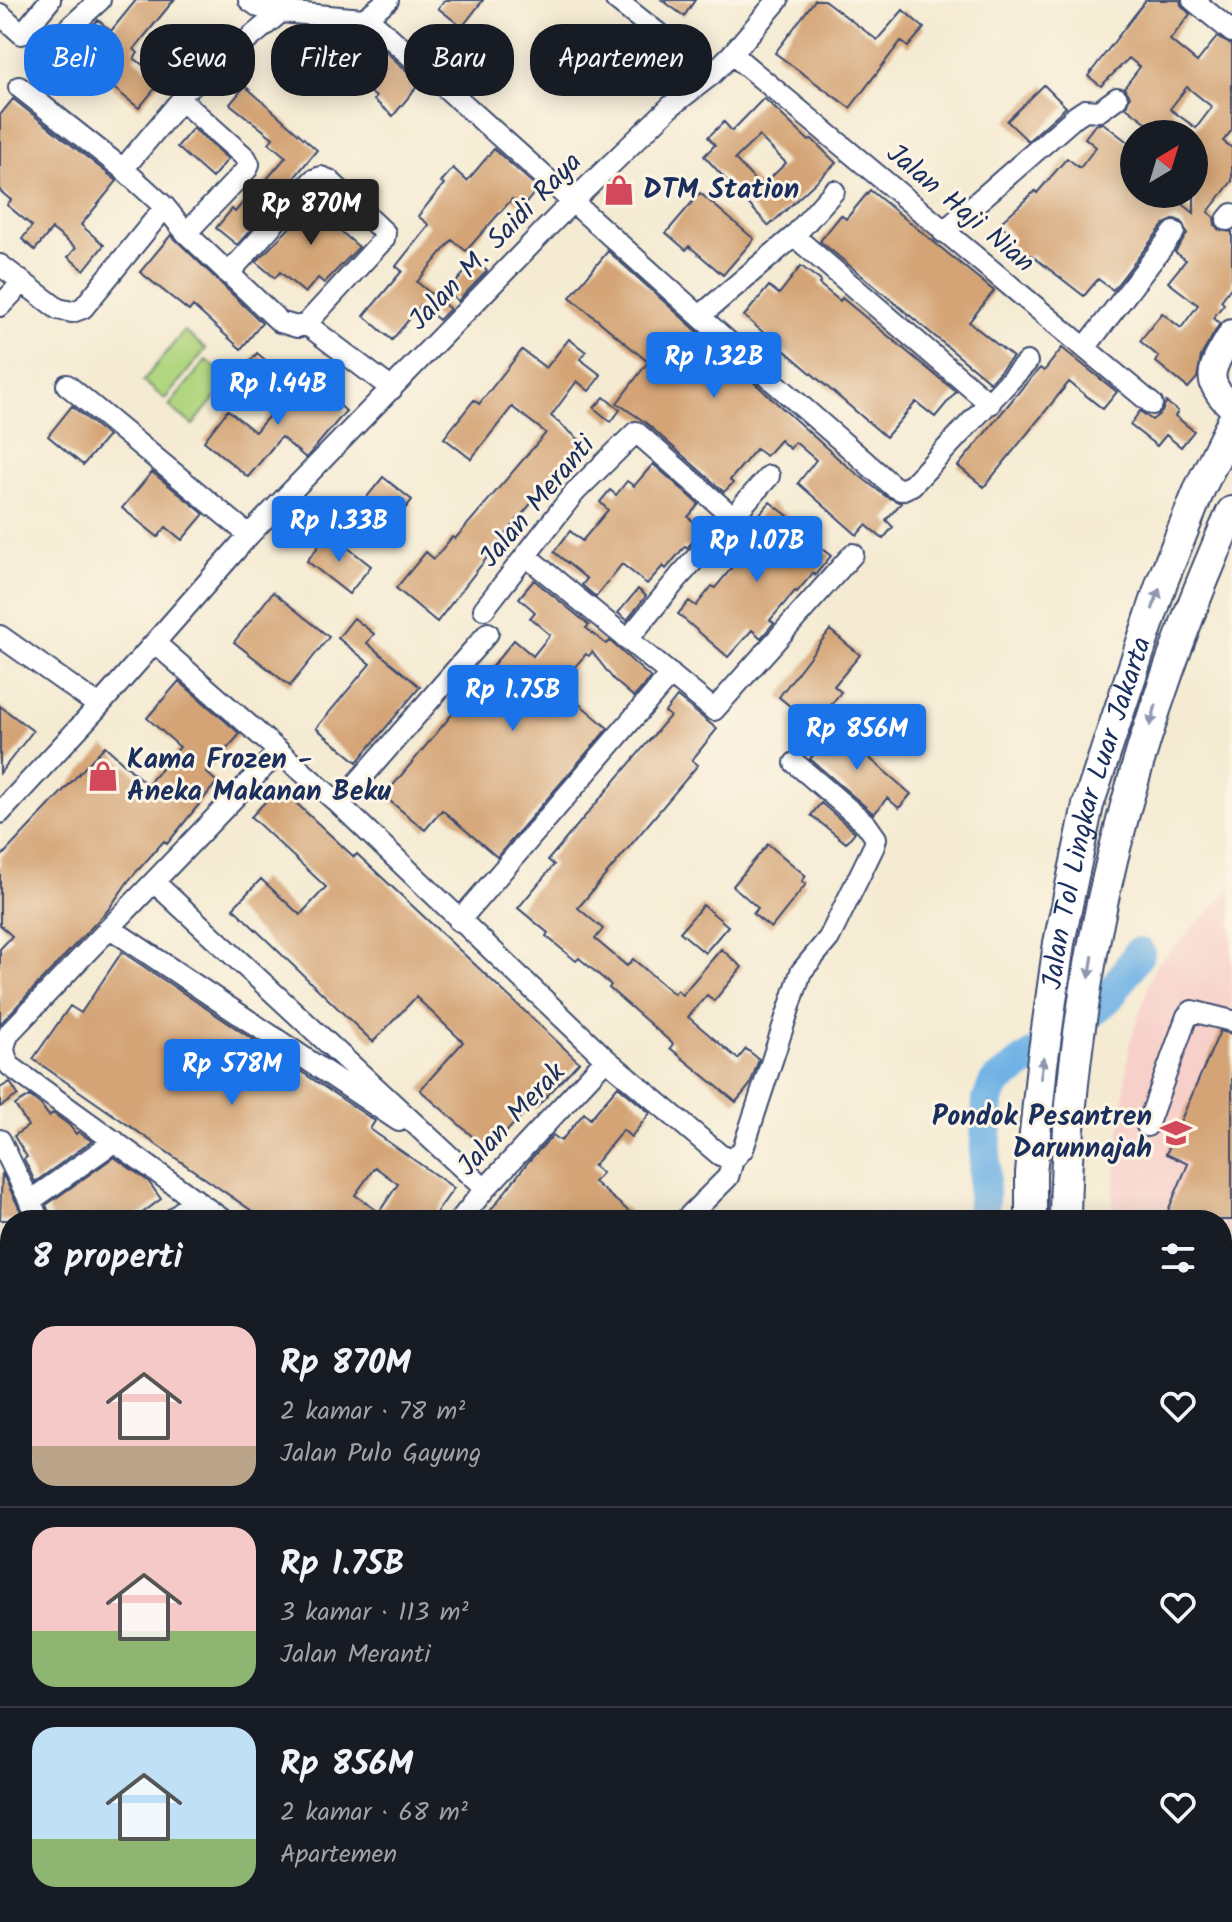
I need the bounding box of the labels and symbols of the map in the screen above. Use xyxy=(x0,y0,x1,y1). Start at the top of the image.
north arrow xyxy=(1120,120,1208,208)
street label: Jalan Haji Nian xyxy=(875,133,1045,285)
street label: Jalan M. Saidi Raya xyxy=(398,142,594,342)
place label: DTM Station xyxy=(643,168,799,213)
shop icon: DTM Station xyxy=(602,173,636,207)
pin: Rp 870M xyxy=(237,179,385,247)
pin: Rp 1.32B xyxy=(631,332,797,400)
pin: Rp 1.44B xyxy=(195,359,361,427)
street label: Jalan Meranti xyxy=(469,425,608,578)
pin: Rp 1.33B xyxy=(256,496,422,564)
pin: Rp 1.07B xyxy=(674,516,840,584)
one-way arrow xyxy=(1151,587,1163,611)
street label: Jalan Tol Lingkar Luar Jakarta xyxy=(1030,631,1165,992)
pin: Rp 1.75B xyxy=(430,665,596,733)
one-way arrow xyxy=(1146,703,1159,727)
pin: Rp 856M xyxy=(783,704,931,772)
place label: Kama Frozen - Aneka Makanan Beku xyxy=(127,738,391,815)
shop icon: Kama Frozen - Aneka Makanan Beku xyxy=(86,759,120,793)
one-way arrow xyxy=(1084,955,1097,980)
pin: Rp 578M xyxy=(158,1039,306,1107)
street label: Jalan Merak xyxy=(447,1052,578,1187)
one-way arrow xyxy=(1035,1055,1048,1080)
place label: Pondok Pesantren Darunnajah xyxy=(932,1095,1152,1172)
school or university icon: Pondok Pesantren Darunnajah xyxy=(1159,1116,1193,1150)

